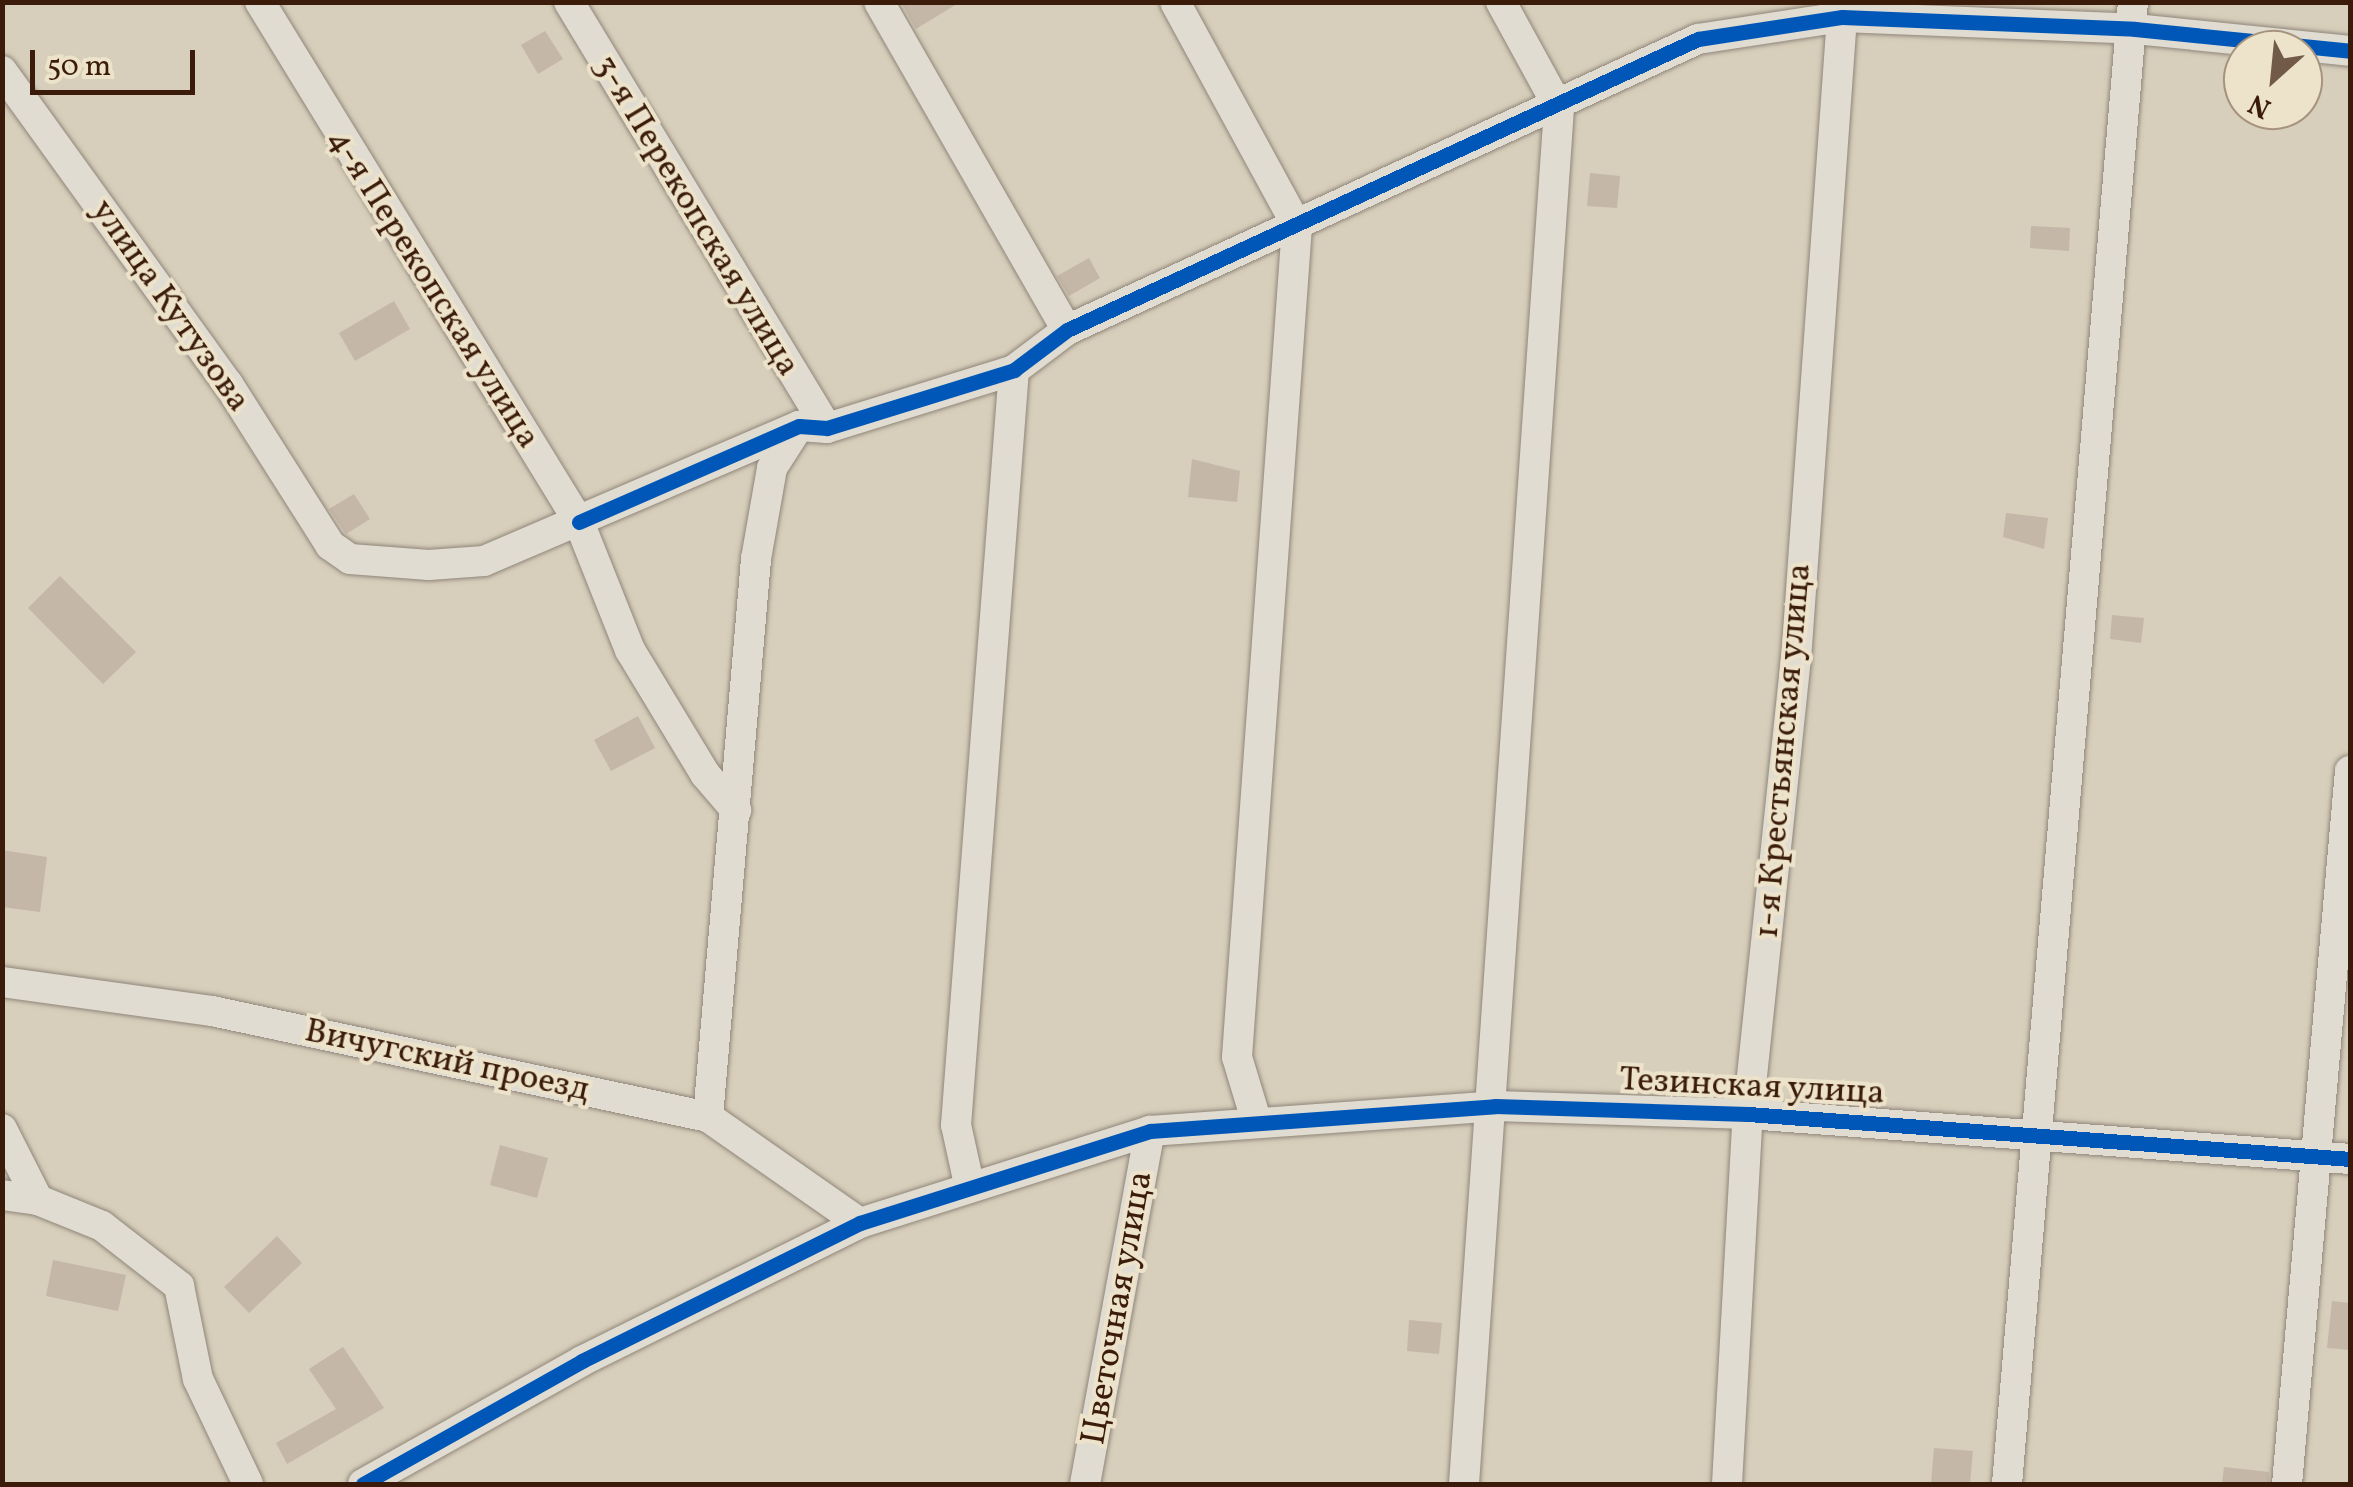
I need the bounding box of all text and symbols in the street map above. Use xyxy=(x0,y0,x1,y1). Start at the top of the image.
scale bar xyxy=(35,30,200,92)
north arrow xyxy=(2223,30,2323,130)
text: 50 m xyxy=(47,46,111,88)
street label: 3-я Перекопская улица xyxy=(583,47,809,385)
text: N xyxy=(2242,83,2278,127)
street label: 4-я Перекопская улица xyxy=(317,121,549,457)
street label: улица Кутузова xyxy=(81,191,259,421)
street label: 1-я Крестьянская улица xyxy=(1747,561,1821,941)
street label: Вичугский проезд xyxy=(301,1010,593,1112)
street label: Тезинская улица xyxy=(1618,1059,1886,1115)
street label: Цветочная улица xyxy=(1073,1167,1163,1449)

